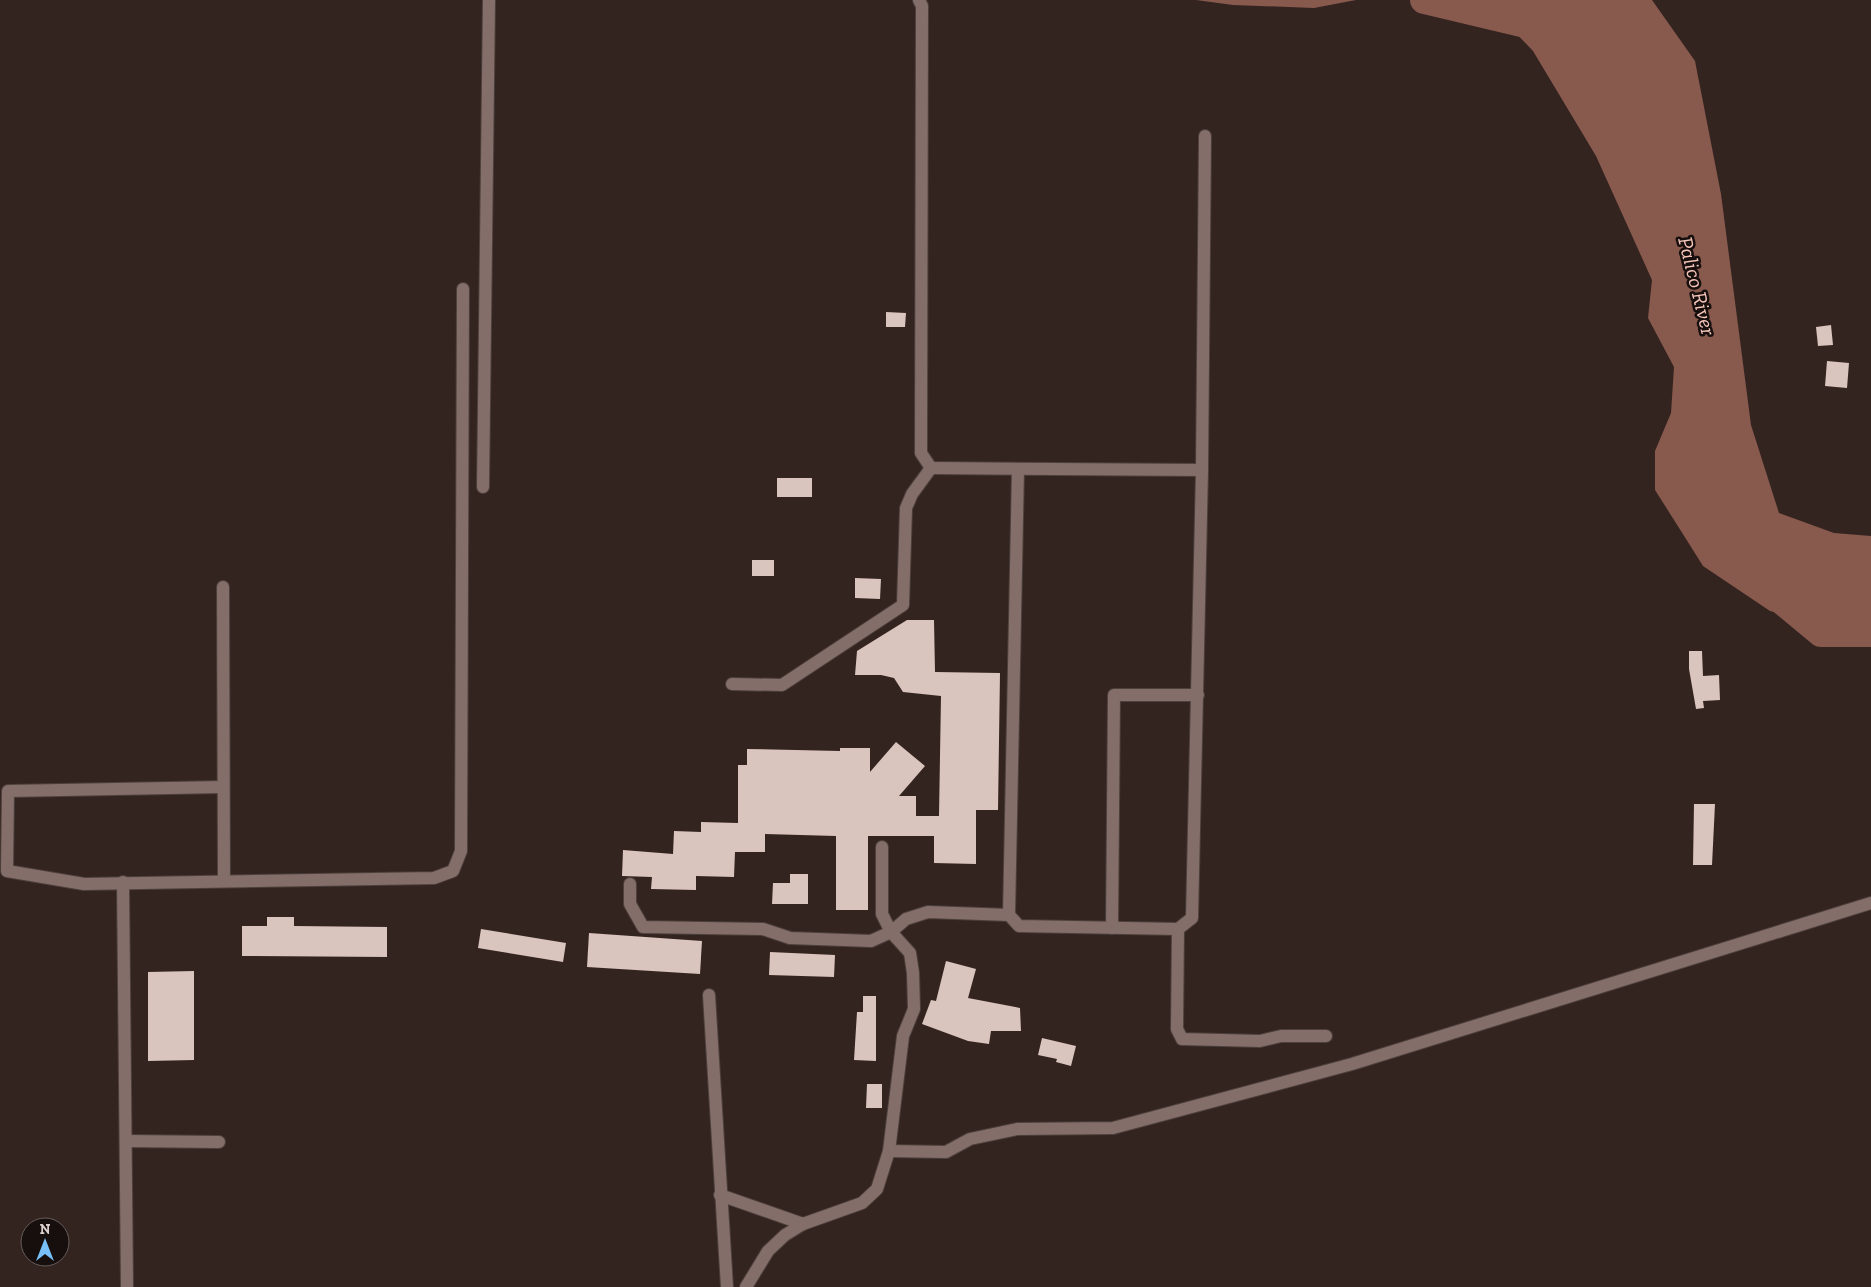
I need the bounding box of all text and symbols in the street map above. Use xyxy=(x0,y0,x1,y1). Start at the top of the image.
water label: Palico River xyxy=(1673,234,1722,338)
north arrow xyxy=(20,1217,70,1267)
text: N xyxy=(40,1221,51,1238)

